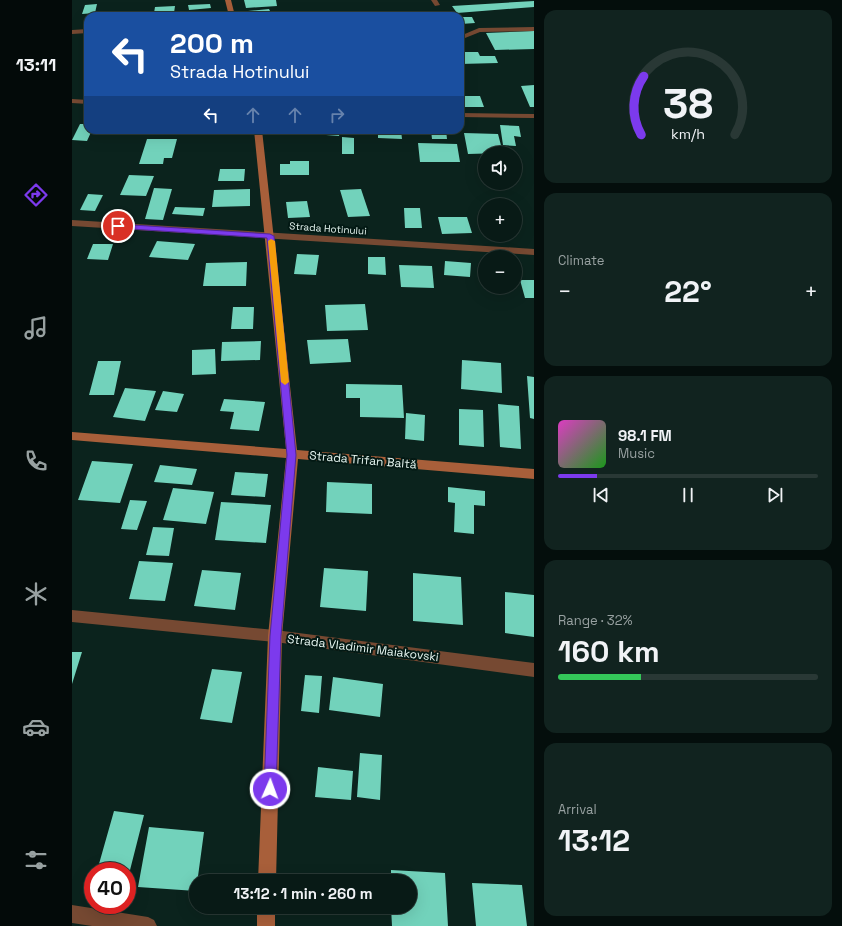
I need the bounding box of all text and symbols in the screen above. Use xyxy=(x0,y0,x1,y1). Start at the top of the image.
text: 200 m xyxy=(170,25,254,61)
icon: left xyxy=(104,28,156,80)
text: 13:11 xyxy=(16,53,56,76)
text: Strada Hotinului xyxy=(170,60,309,83)
text: 38 xyxy=(663,76,713,129)
icon: left xyxy=(200,104,222,126)
icon: ahead xyxy=(242,104,264,126)
icon: ahead xyxy=(284,104,306,126)
icon: right xyxy=(326,104,348,126)
text: km/h xyxy=(671,124,705,142)
map controls xyxy=(478,146,522,294)
button: sound xyxy=(478,146,522,190)
icon: directions xyxy=(22,181,50,209)
button: + xyxy=(478,198,522,242)
pin xyxy=(101,209,135,243)
icon: arrive xyxy=(107,215,129,237)
street label: Strada Hotinului xyxy=(289,219,367,238)
button: − xyxy=(478,250,522,294)
text: Climate xyxy=(558,252,604,269)
text: 22° xyxy=(664,272,712,311)
text: − xyxy=(558,277,572,305)
text: + xyxy=(804,277,818,305)
icon: music xyxy=(22,314,50,342)
text: 98.1 FM xyxy=(618,426,672,445)
text: Music xyxy=(618,445,655,462)
icon: phone xyxy=(22,447,50,475)
street label: Strada Trifan Baltă xyxy=(309,447,417,473)
icon: previous xyxy=(590,484,612,506)
icon: pause xyxy=(677,484,699,506)
icon: next xyxy=(764,484,786,506)
icon: climate xyxy=(22,580,50,608)
text: Range · 32% xyxy=(558,612,633,629)
street label: Strada Vladimir Maiakovski xyxy=(286,631,440,665)
text: 160 km xyxy=(558,632,660,671)
icon: car xyxy=(22,713,50,741)
position arrow xyxy=(249,768,291,810)
text: Arrival xyxy=(558,801,597,818)
text: 13:12 xyxy=(558,821,630,860)
icon: filters xyxy=(22,846,50,874)
speed limit sign: 40 xyxy=(84,862,136,914)
text: 13:12 · 1 min · 260 m xyxy=(234,884,373,903)

